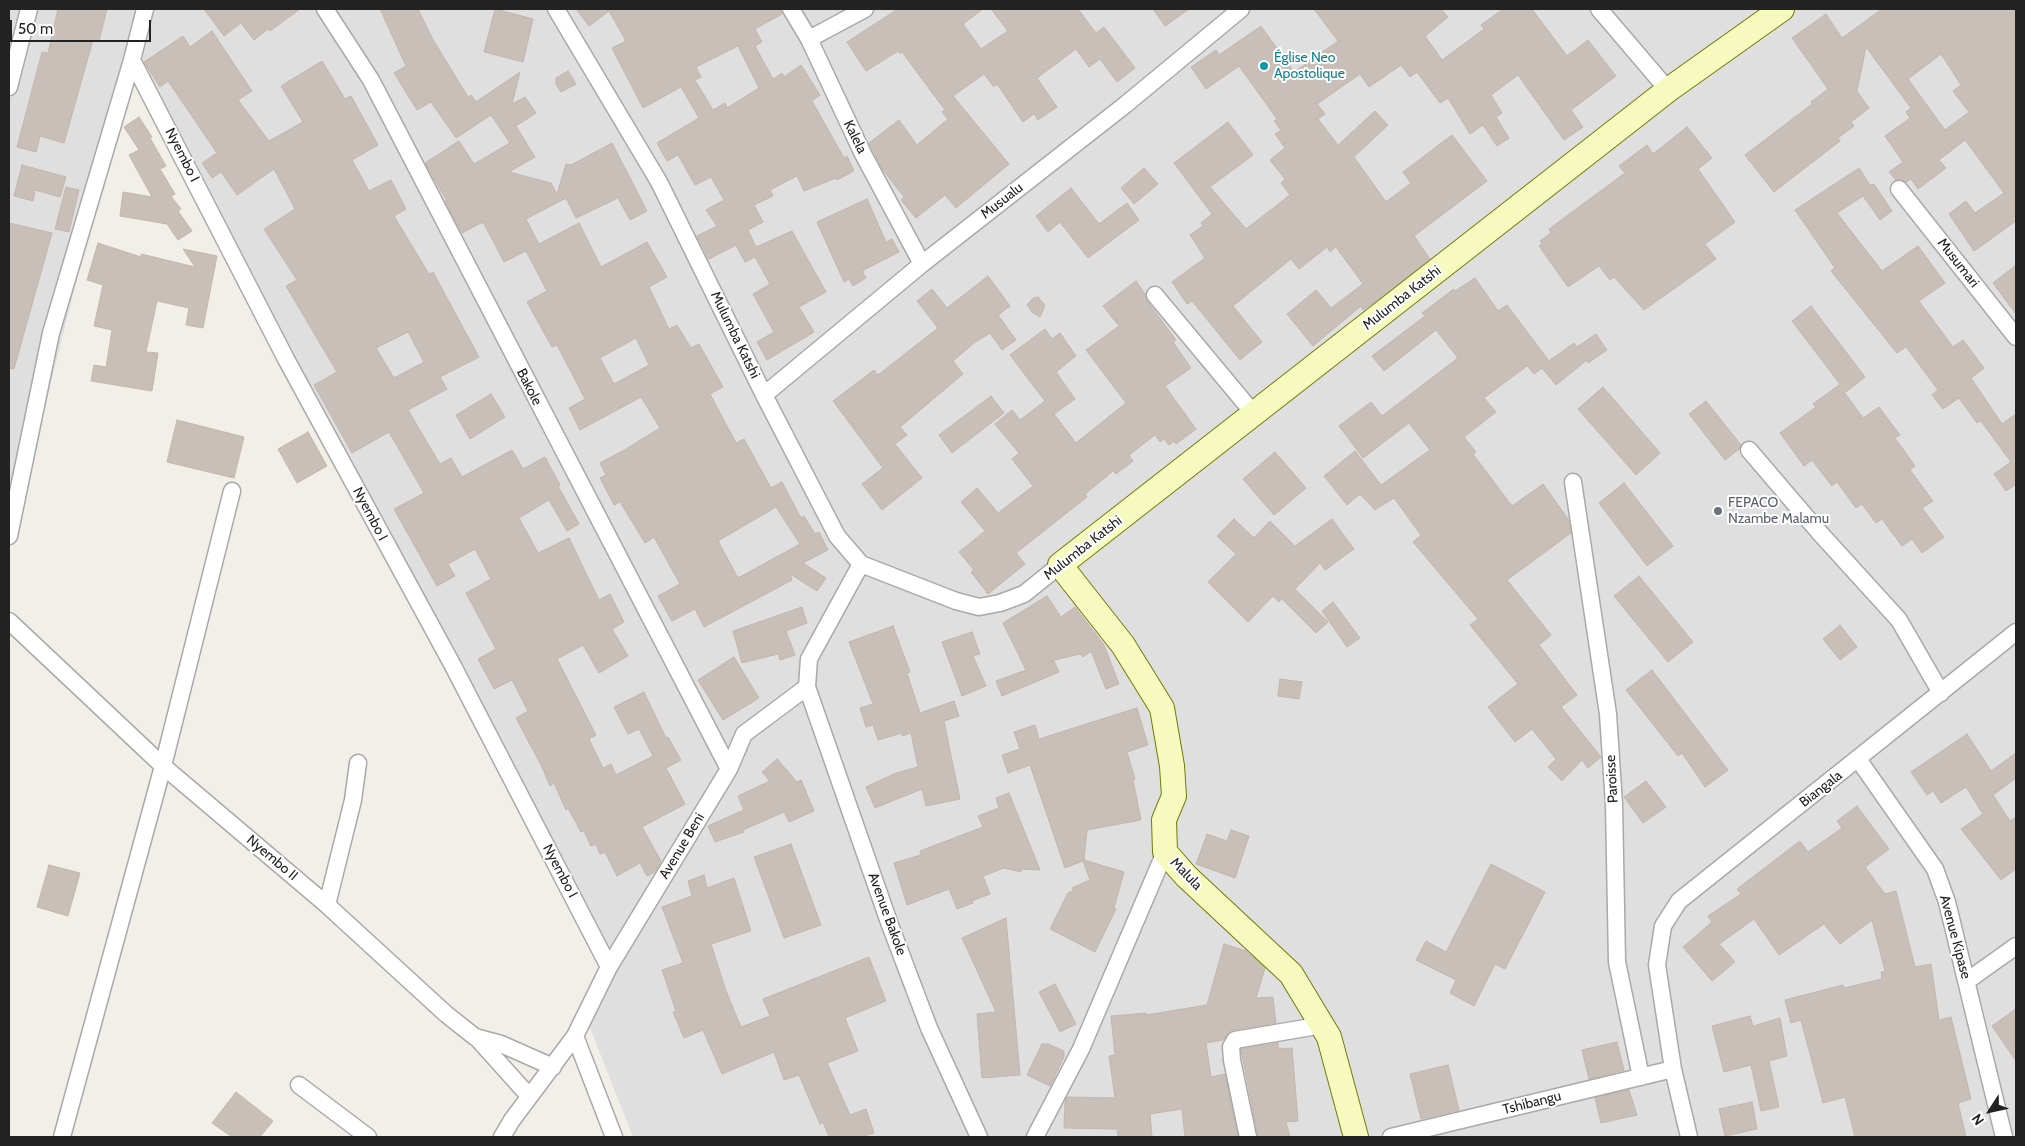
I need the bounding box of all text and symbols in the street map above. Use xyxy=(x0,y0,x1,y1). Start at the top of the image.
scale bar xyxy=(12,10,154,42)
text: 50 m xyxy=(18,20,53,38)
place label: Église Neo Apostolique xyxy=(1274,50,1345,82)
marker: Église Neo Apostolique xyxy=(1258,60,1270,72)
street label: Kalela xyxy=(840,118,870,156)
street label: Nyembo I xyxy=(161,125,203,185)
street label: Musualu xyxy=(978,179,1026,223)
street label: Musumari xyxy=(1934,235,1982,291)
street label: Mulumba Katshi xyxy=(1360,262,1444,334)
street label: Mulumba Katshi xyxy=(707,289,763,381)
street label: Bakole xyxy=(513,366,545,408)
street label: Nyembo I xyxy=(349,484,391,544)
place label: FEPACO Nzambe Malamu xyxy=(1728,495,1829,528)
marker: FEPACO Nzambe Malamu xyxy=(1712,505,1724,517)
street label: Mulumba Katshi xyxy=(1041,512,1125,584)
street label: Paroisse xyxy=(1602,754,1622,804)
street label: Biangala xyxy=(1796,767,1846,811)
street label: Avenue Beni xyxy=(656,810,708,882)
street label: Nyembo II xyxy=(243,832,301,884)
street label: Nyembo I xyxy=(539,841,581,901)
street label: Malula xyxy=(1167,854,1205,894)
street label: Avenue Bakole xyxy=(864,870,910,958)
street label: Avenue Kipase xyxy=(1936,893,1974,981)
north arrow xyxy=(1965,1086,2015,1136)
street label: Tshibangu xyxy=(1501,1088,1563,1118)
text: N xyxy=(1967,1110,1988,1129)

